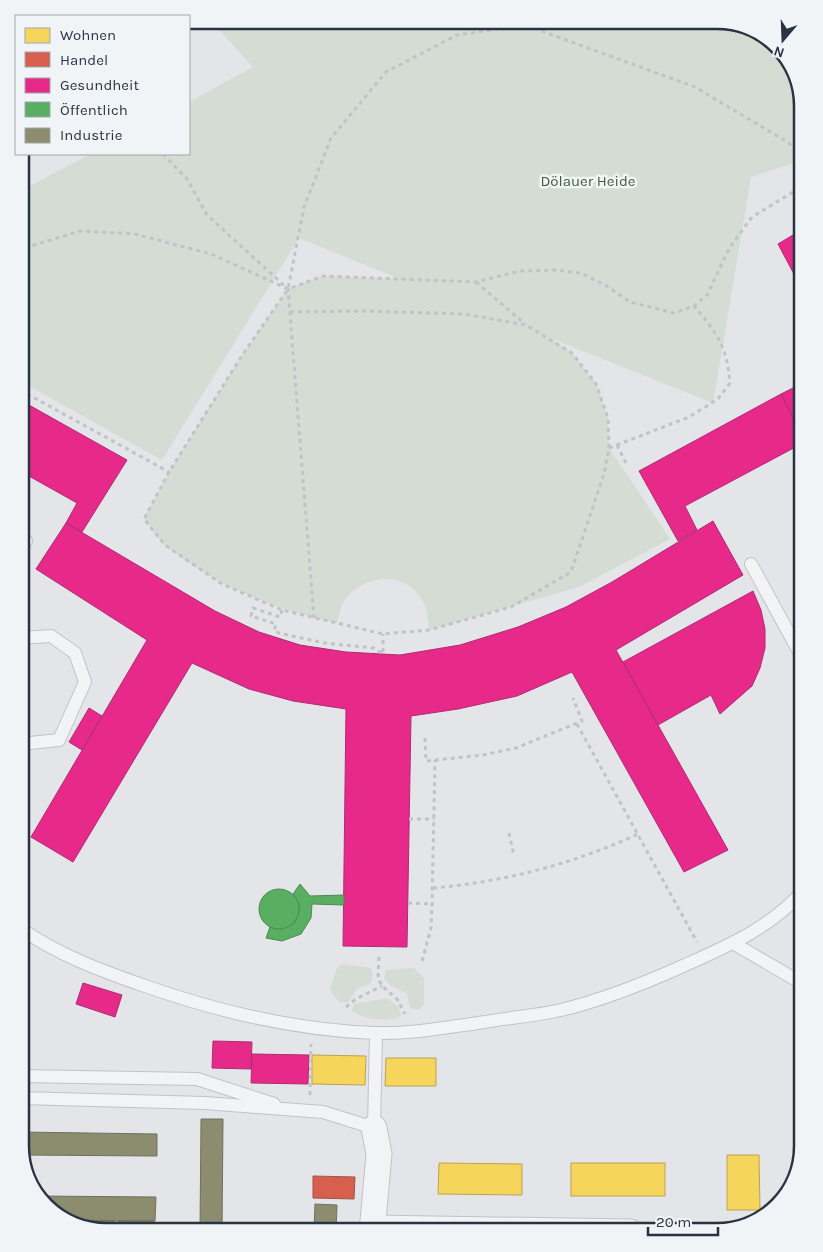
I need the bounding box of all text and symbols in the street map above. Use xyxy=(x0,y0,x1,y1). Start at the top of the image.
legend xyxy=(15,15,190,155)
north arrow xyxy=(758,15,808,65)
text: Wohnen xyxy=(60,26,116,44)
text: N xyxy=(771,42,786,61)
text: Handel xyxy=(60,51,108,69)
text: Gesundheit xyxy=(60,76,139,94)
text: Öffentlich xyxy=(60,101,128,119)
text: Industrie xyxy=(60,126,122,144)
park label: Dölauer Heide xyxy=(540,172,636,190)
scale bar xyxy=(648,1204,718,1236)
text: 20 m xyxy=(656,1213,691,1231)

